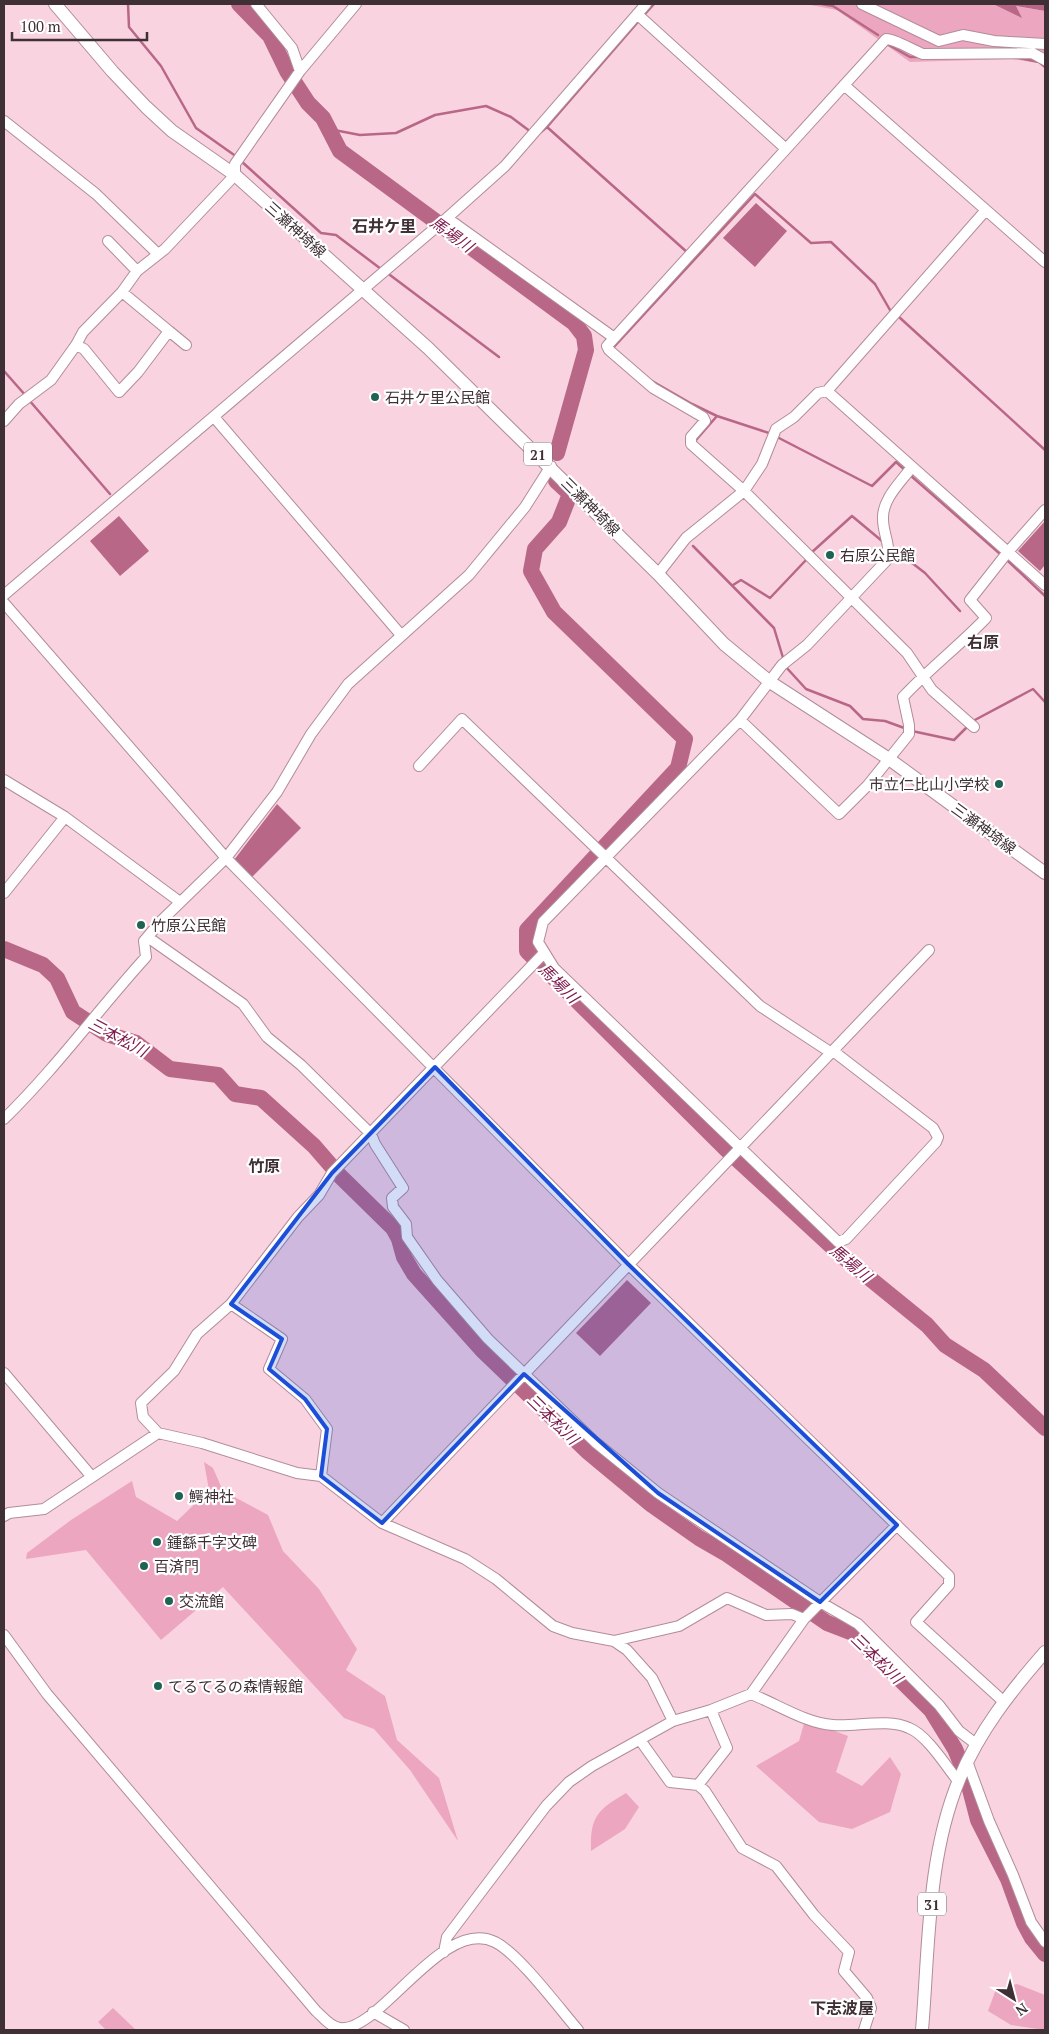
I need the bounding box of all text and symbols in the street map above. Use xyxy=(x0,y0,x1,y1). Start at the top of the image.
scale bar xyxy=(12,10,148,42)
text: 100 m xyxy=(20,16,61,36)
street label: 三瀬神埼線 xyxy=(261,196,331,262)
water label: 馬場川 xyxy=(426,211,479,258)
district label: 石井ケ里 xyxy=(352,215,416,237)
place label: 石井ケ里公民館 xyxy=(385,387,490,407)
marker: 石井ケ里公民館 xyxy=(369,391,381,403)
road number: 21 xyxy=(524,442,552,466)
street label: 三瀬神埼線 xyxy=(557,472,625,540)
place label: 右原公民館 xyxy=(840,545,915,565)
marker: 右原公民館 xyxy=(824,549,836,561)
district label: 右原 xyxy=(967,631,999,653)
place label: 市立仁比山小学校 xyxy=(869,774,989,794)
marker: 市立仁比山小学校 xyxy=(993,778,1005,790)
street label: 三瀬神埼線 xyxy=(948,798,1020,858)
place label: 竹原公民館 xyxy=(151,915,226,935)
marker: 竹原公民館 xyxy=(135,919,147,931)
water label: 馬場川 xyxy=(534,958,585,1009)
water label: 三本松川 xyxy=(85,1012,153,1063)
district label: 竹原 xyxy=(248,1155,280,1177)
water label: 馬場川 xyxy=(826,1239,878,1288)
water label: 三本松川 xyxy=(522,1389,585,1451)
place label: 鰐神社 xyxy=(189,1486,234,1506)
marker: 鰐神社 xyxy=(173,1490,185,1502)
place label: 鍾繇千字文碑 xyxy=(167,1532,257,1552)
marker: 鍾繇千字文碑 xyxy=(151,1536,163,1548)
place label: 百済門 xyxy=(154,1556,199,1576)
marker: 百済門 xyxy=(138,1560,150,1572)
place label: 交流館 xyxy=(179,1591,224,1611)
marker: 交流館 xyxy=(163,1595,175,1607)
water label: 三本松川 xyxy=(846,1628,909,1690)
place label: てるてるの森情報館 xyxy=(168,1676,303,1696)
marker: てるてるの森情報館 xyxy=(152,1680,164,1692)
road number: 31 xyxy=(918,1892,946,1916)
north arrow xyxy=(989,1974,1039,2024)
district label: 下志波屋 xyxy=(810,1997,874,2019)
text: N xyxy=(1012,1999,1032,2021)

